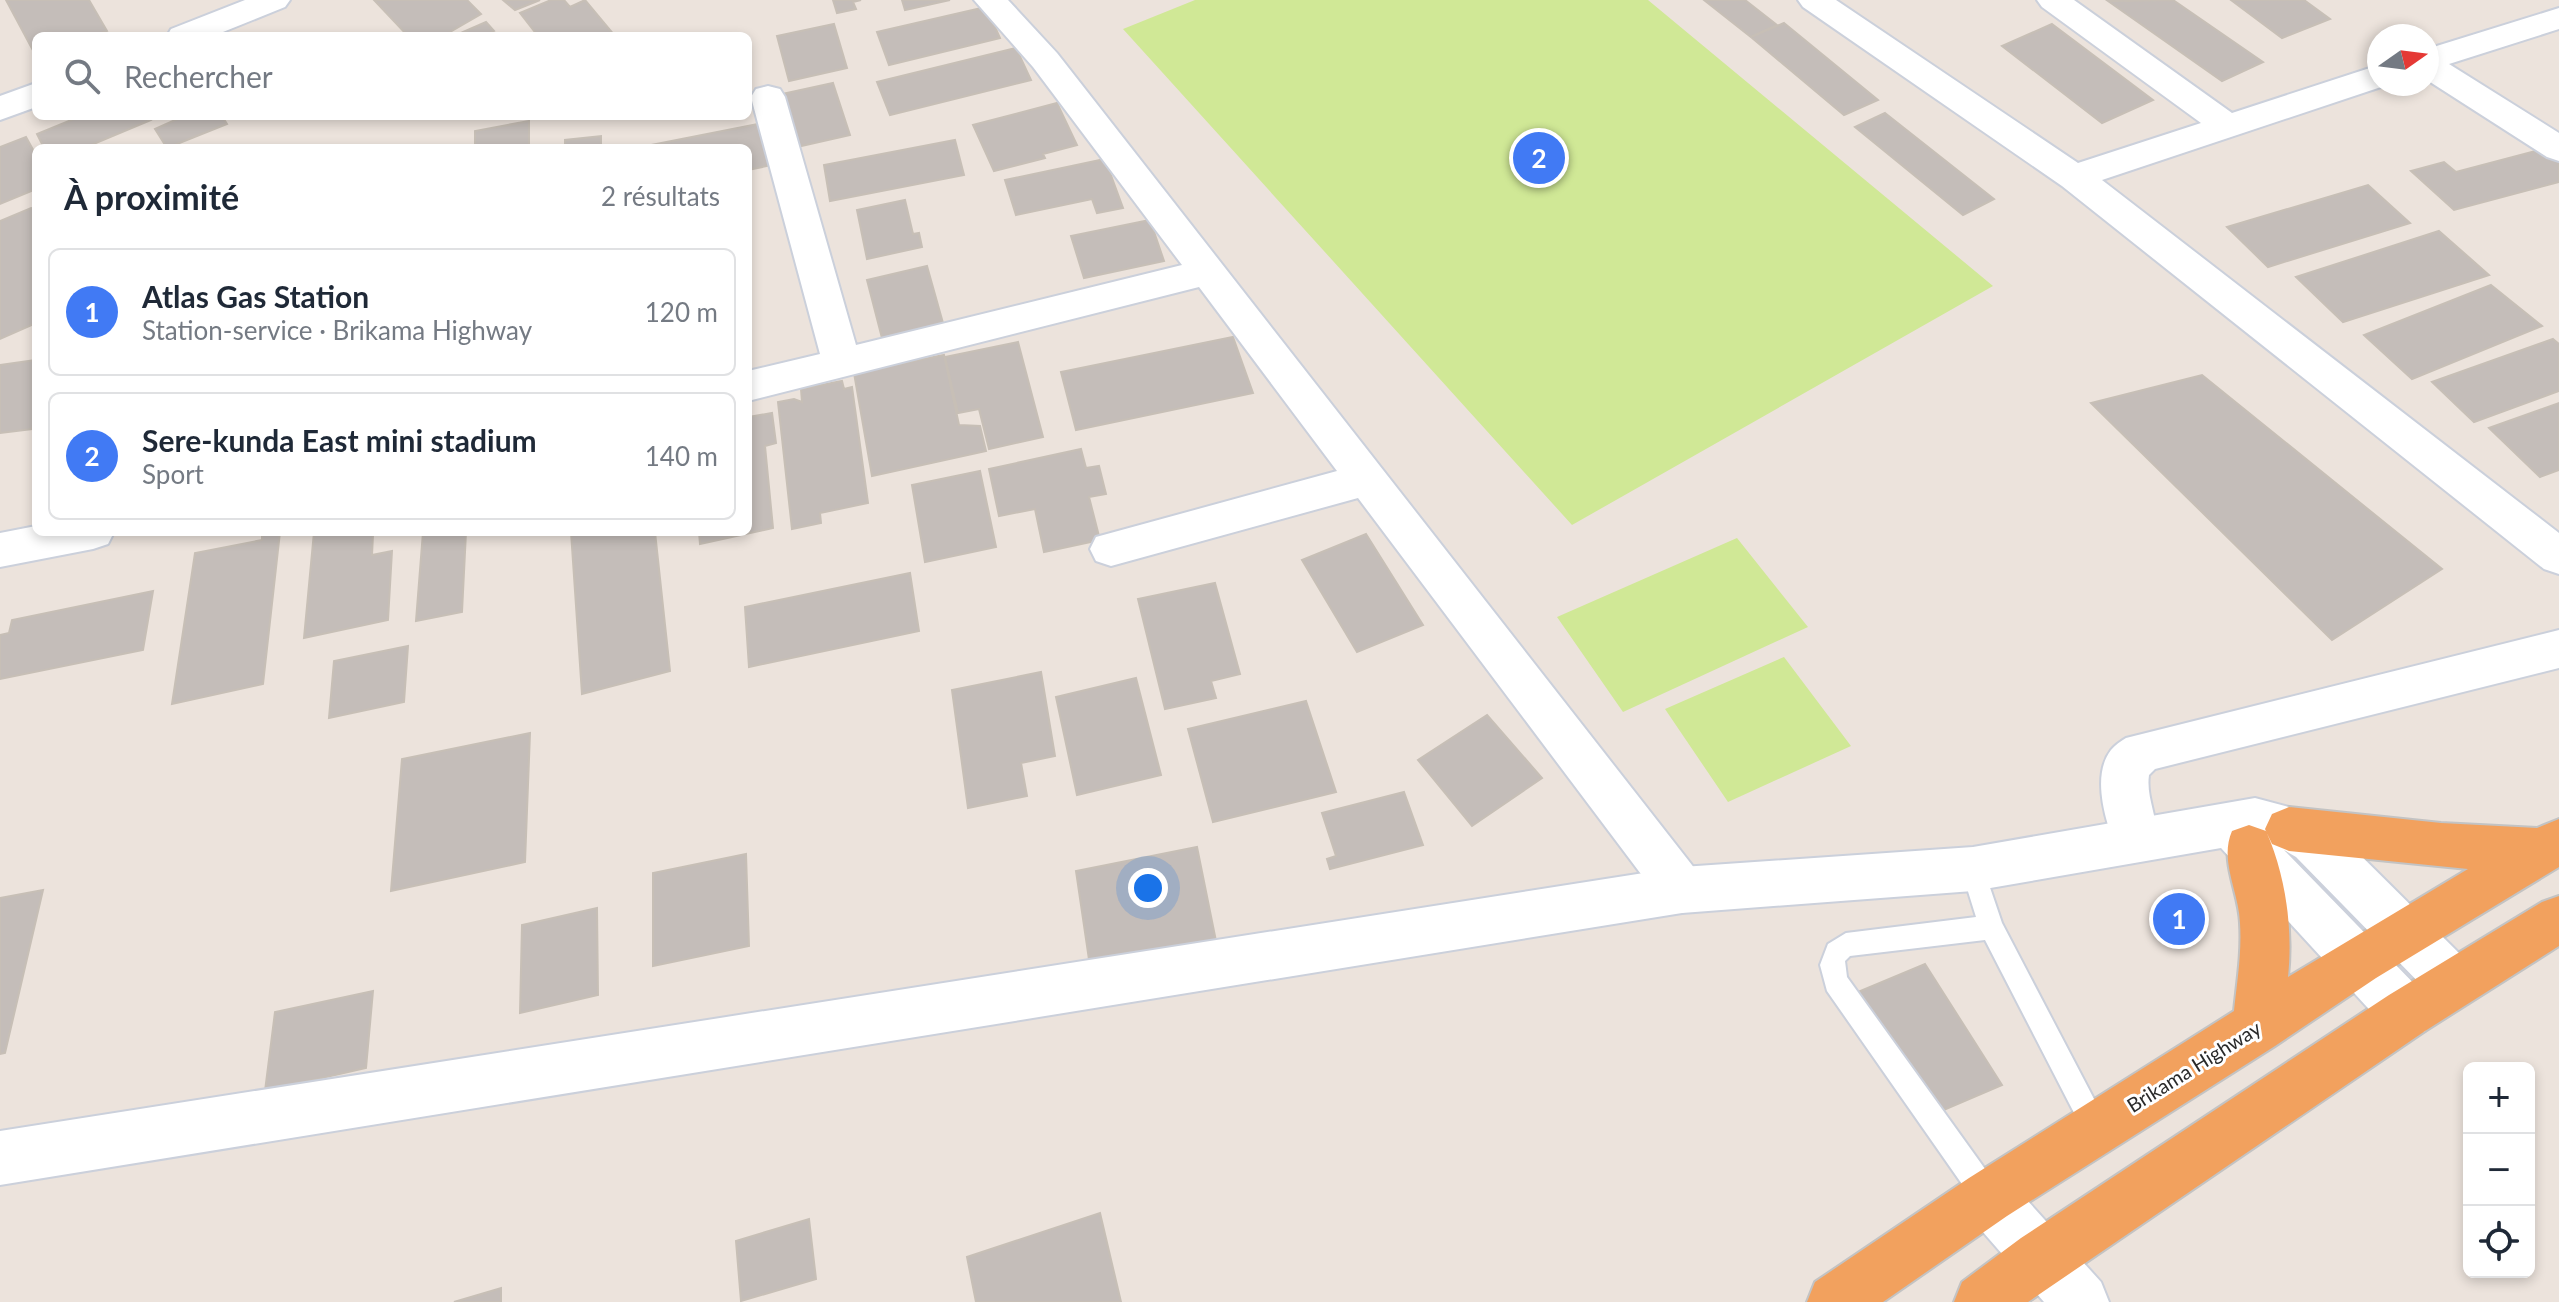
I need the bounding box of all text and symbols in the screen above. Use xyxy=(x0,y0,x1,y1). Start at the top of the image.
north arrow xyxy=(2367,24,2439,96)
search box xyxy=(32,32,752,120)
icon: search xyxy=(60,54,104,98)
text: Rechercher xyxy=(124,58,273,94)
pin: 2 xyxy=(1513,128,1565,188)
text: À proximité xyxy=(64,176,239,217)
text: 2 résultats xyxy=(601,180,720,212)
text: Atlas Gas Station xyxy=(142,278,369,314)
text: 1 xyxy=(84,296,100,328)
text: 120 m xyxy=(645,296,718,328)
text: Station-service · Brikama Highway xyxy=(142,314,532,346)
text: Sere-kunda East mini stadium xyxy=(142,422,537,458)
text: 2 xyxy=(84,440,100,472)
text: 140 m xyxy=(645,440,718,472)
text: Sport xyxy=(142,458,204,490)
your location xyxy=(1128,868,1168,908)
pin: 1 xyxy=(2153,889,2205,949)
street label: Brikama Highway xyxy=(2122,1015,2265,1117)
map controls xyxy=(2463,1062,2535,1278)
button: + xyxy=(2463,1062,2535,1134)
button: − xyxy=(2463,1134,2535,1206)
button: locate xyxy=(2463,1206,2535,1278)

